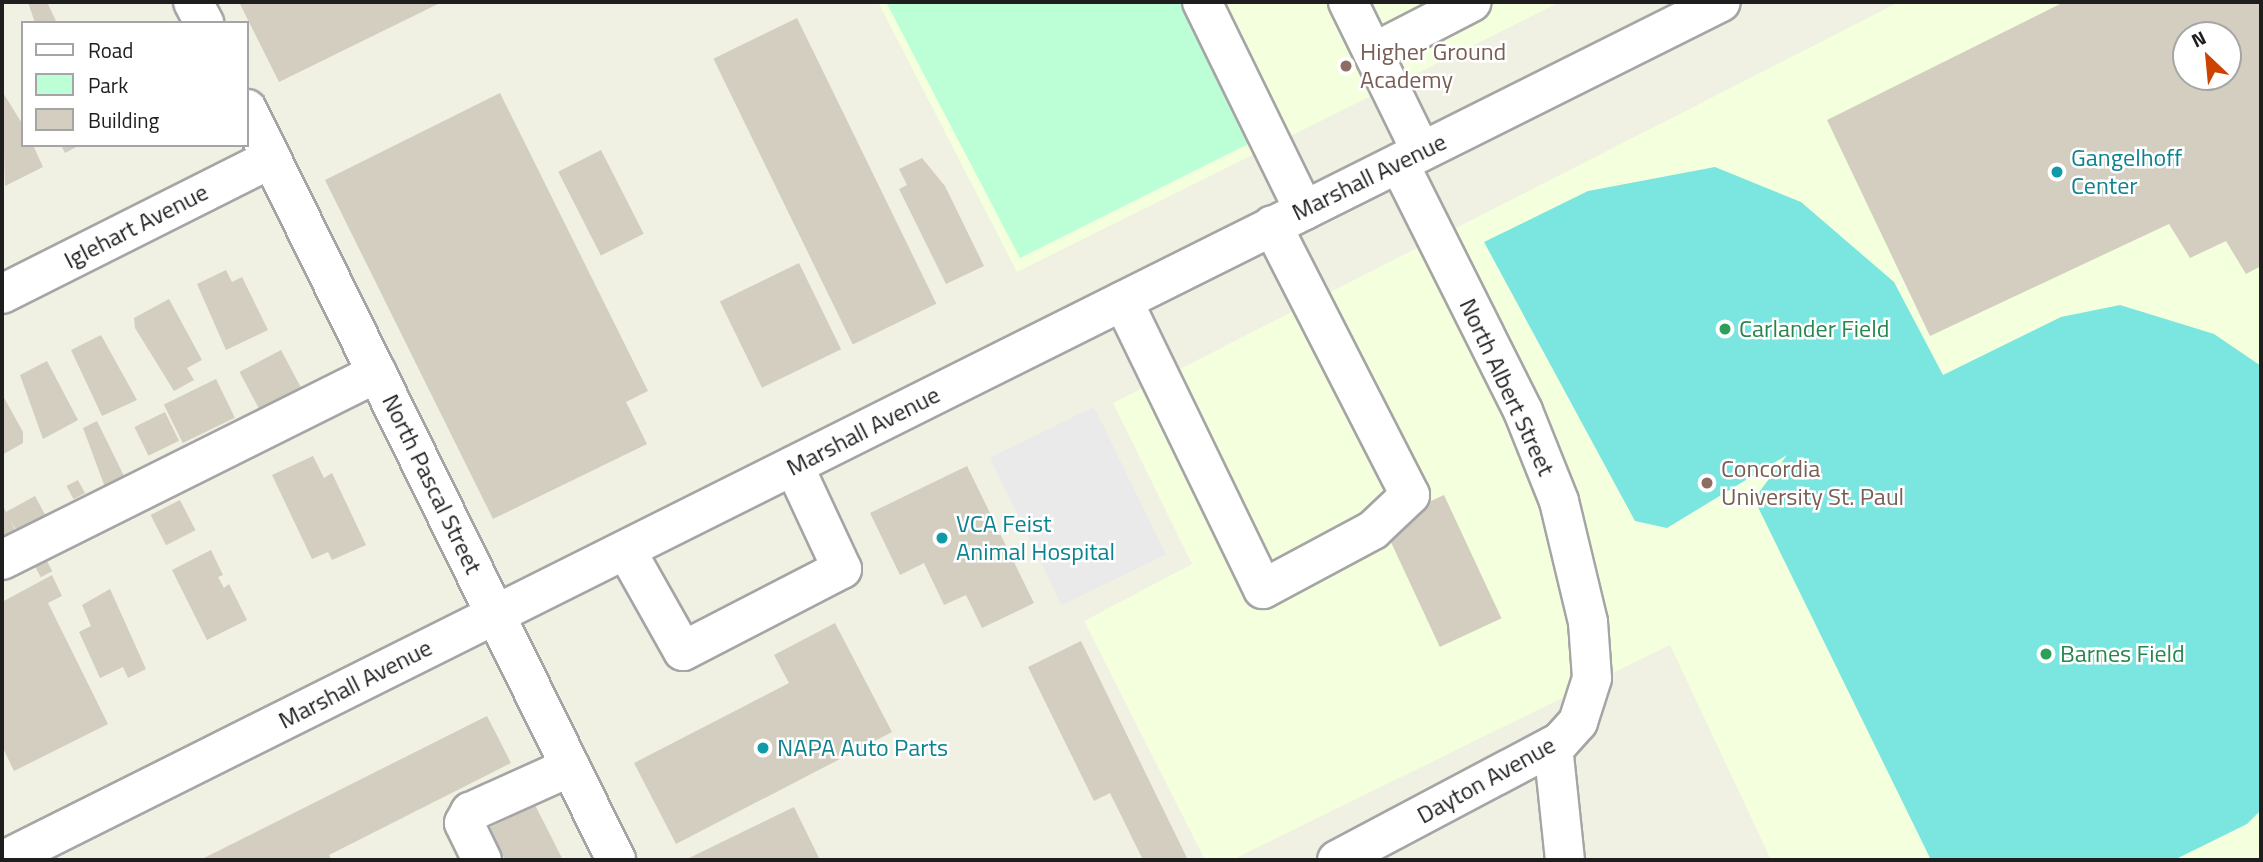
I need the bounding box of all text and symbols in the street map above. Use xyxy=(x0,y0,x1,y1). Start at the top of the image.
legend xyxy=(21,21,248,147)
north arrow xyxy=(2172,21,2242,91)
text: N xyxy=(2186,23,2211,54)
text: Road xyxy=(88,34,133,66)
place label: Higher Ground Academy xyxy=(1360,38,1506,94)
marker: Higher Ground Academy xyxy=(1338,58,1354,74)
text: Park xyxy=(88,69,128,101)
text: Building xyxy=(88,104,159,136)
street label: Marshall Avenue xyxy=(1287,127,1451,227)
place label: Gangelhoff Center xyxy=(2071,144,2182,200)
marker: Gangelhoff Center xyxy=(2049,164,2065,180)
street label: Iglehart Avenue xyxy=(59,177,213,275)
street label: North Albert Street xyxy=(1453,294,1561,480)
place label: Carlander Field xyxy=(1739,315,1889,343)
marker: Carlander Field xyxy=(1717,321,1733,337)
street label: Marshall Avenue xyxy=(782,380,944,482)
street label: North Pascal Street xyxy=(376,390,488,578)
place label: Concordia University St. Paul xyxy=(1721,455,1904,511)
marker: Concordia University St. Paul xyxy=(1699,475,1715,491)
place label: VCA Feist Animal Hospital xyxy=(956,510,1115,566)
marker: VCA Feist Animal Hospital xyxy=(934,530,950,546)
street label: Marshall Avenue xyxy=(274,633,436,735)
place label: Barnes Field xyxy=(2060,640,2185,668)
marker: Barnes Field xyxy=(2038,646,2054,662)
street label: Dayton Avenue xyxy=(1412,730,1560,830)
place label: NAPA Auto Parts xyxy=(777,734,948,762)
marker: NAPA Auto Parts xyxy=(755,740,771,756)

